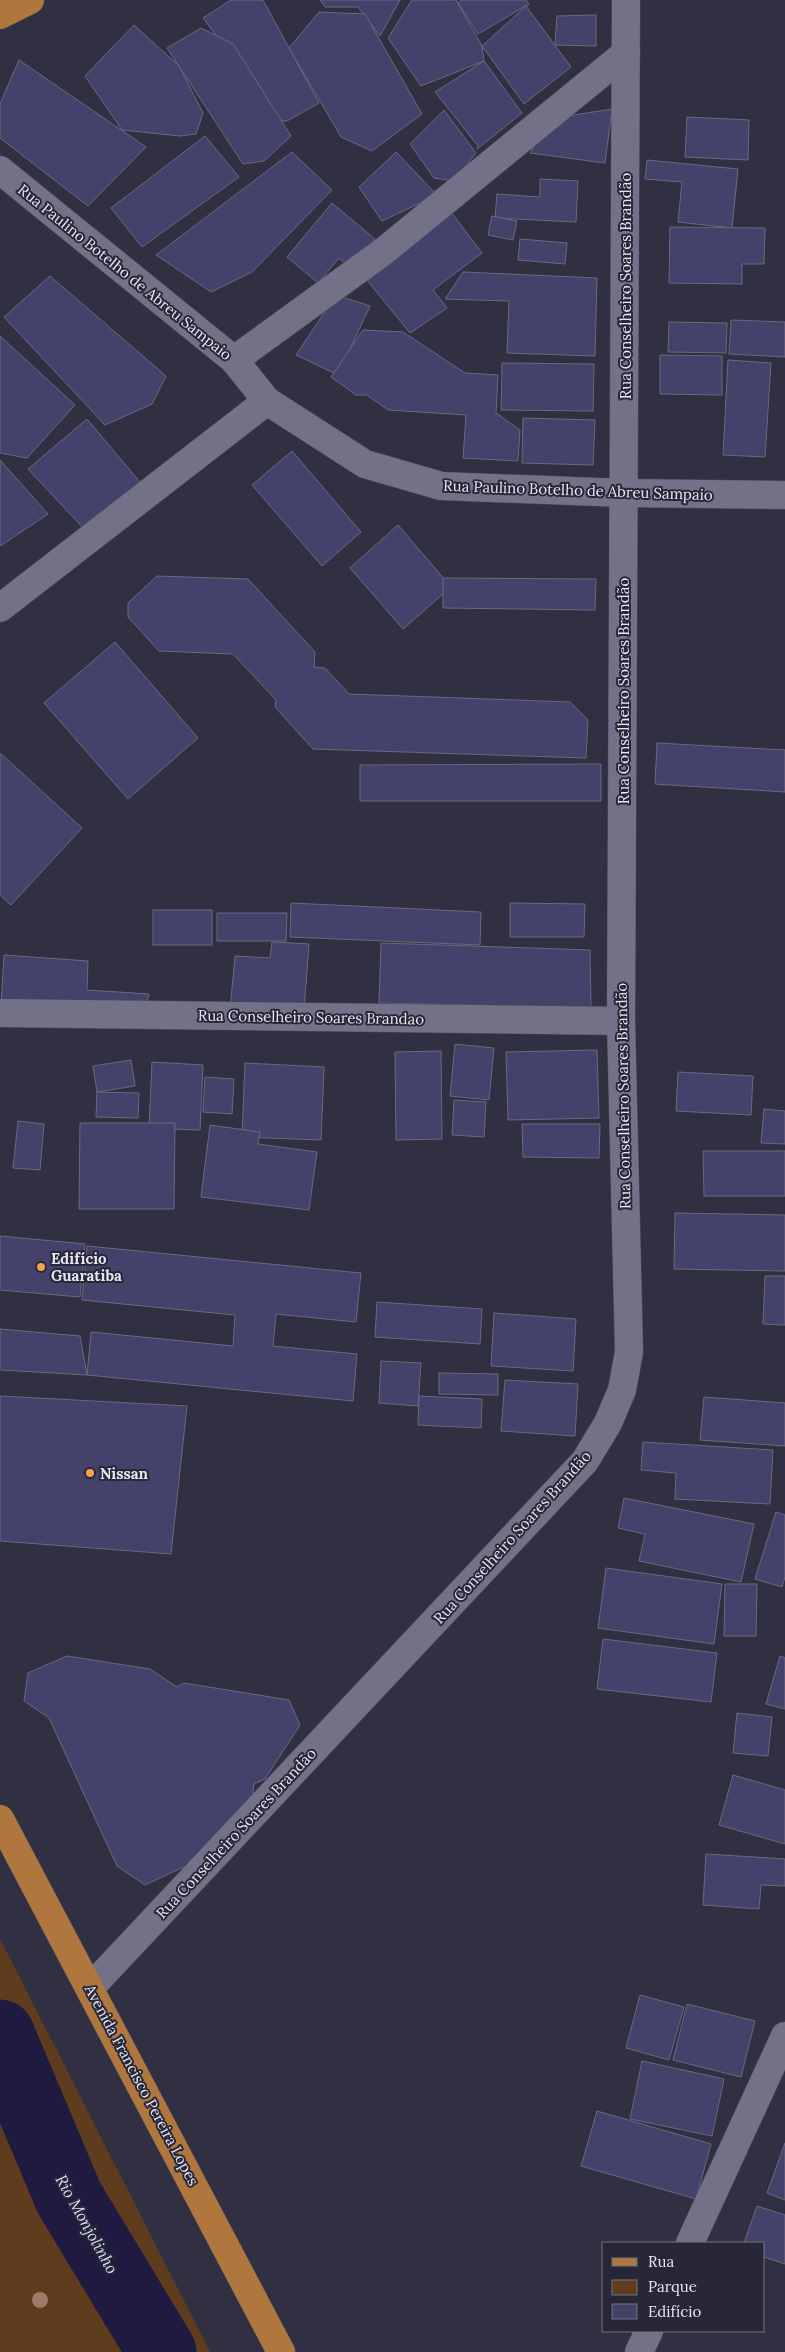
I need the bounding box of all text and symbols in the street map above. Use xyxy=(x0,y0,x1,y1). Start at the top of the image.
street label: Rua Conselheiro Soares Brandão xyxy=(616,173,635,399)
street label: Rua Paulino Botelho de Abreu Sampaio xyxy=(14,180,236,364)
street label: Rua Paulino Botelho de Abreu Sampaio xyxy=(443,476,713,504)
street label: Rua Conselheiro Soares Brandão xyxy=(614,578,633,804)
street label: Rua Conselheiro Soares Brandão xyxy=(612,982,634,1209)
street label: Rua Conselheiro Soares Brandao xyxy=(198,1006,425,1028)
place label: Edifício Guaratiba xyxy=(51,1249,122,1285)
marker: Edifício Guaratiba xyxy=(35,1261,47,1273)
street label: Rua Conselheiro Soares Brandão xyxy=(429,1446,595,1627)
place label: Nissan xyxy=(100,1464,149,1483)
marker: Nissan xyxy=(84,1467,96,1479)
street label: Rua Conselheiro Soares Brandão xyxy=(152,1744,320,1922)
street label: Avenida Francisco Pereira Lopes xyxy=(80,1980,203,2189)
water label: Rio Monjolinho xyxy=(52,2171,122,2277)
legend xyxy=(602,2242,765,2332)
text: Rua xyxy=(648,2252,674,2271)
text: Parque xyxy=(648,2277,697,2296)
text: Edifício xyxy=(648,2302,701,2321)

